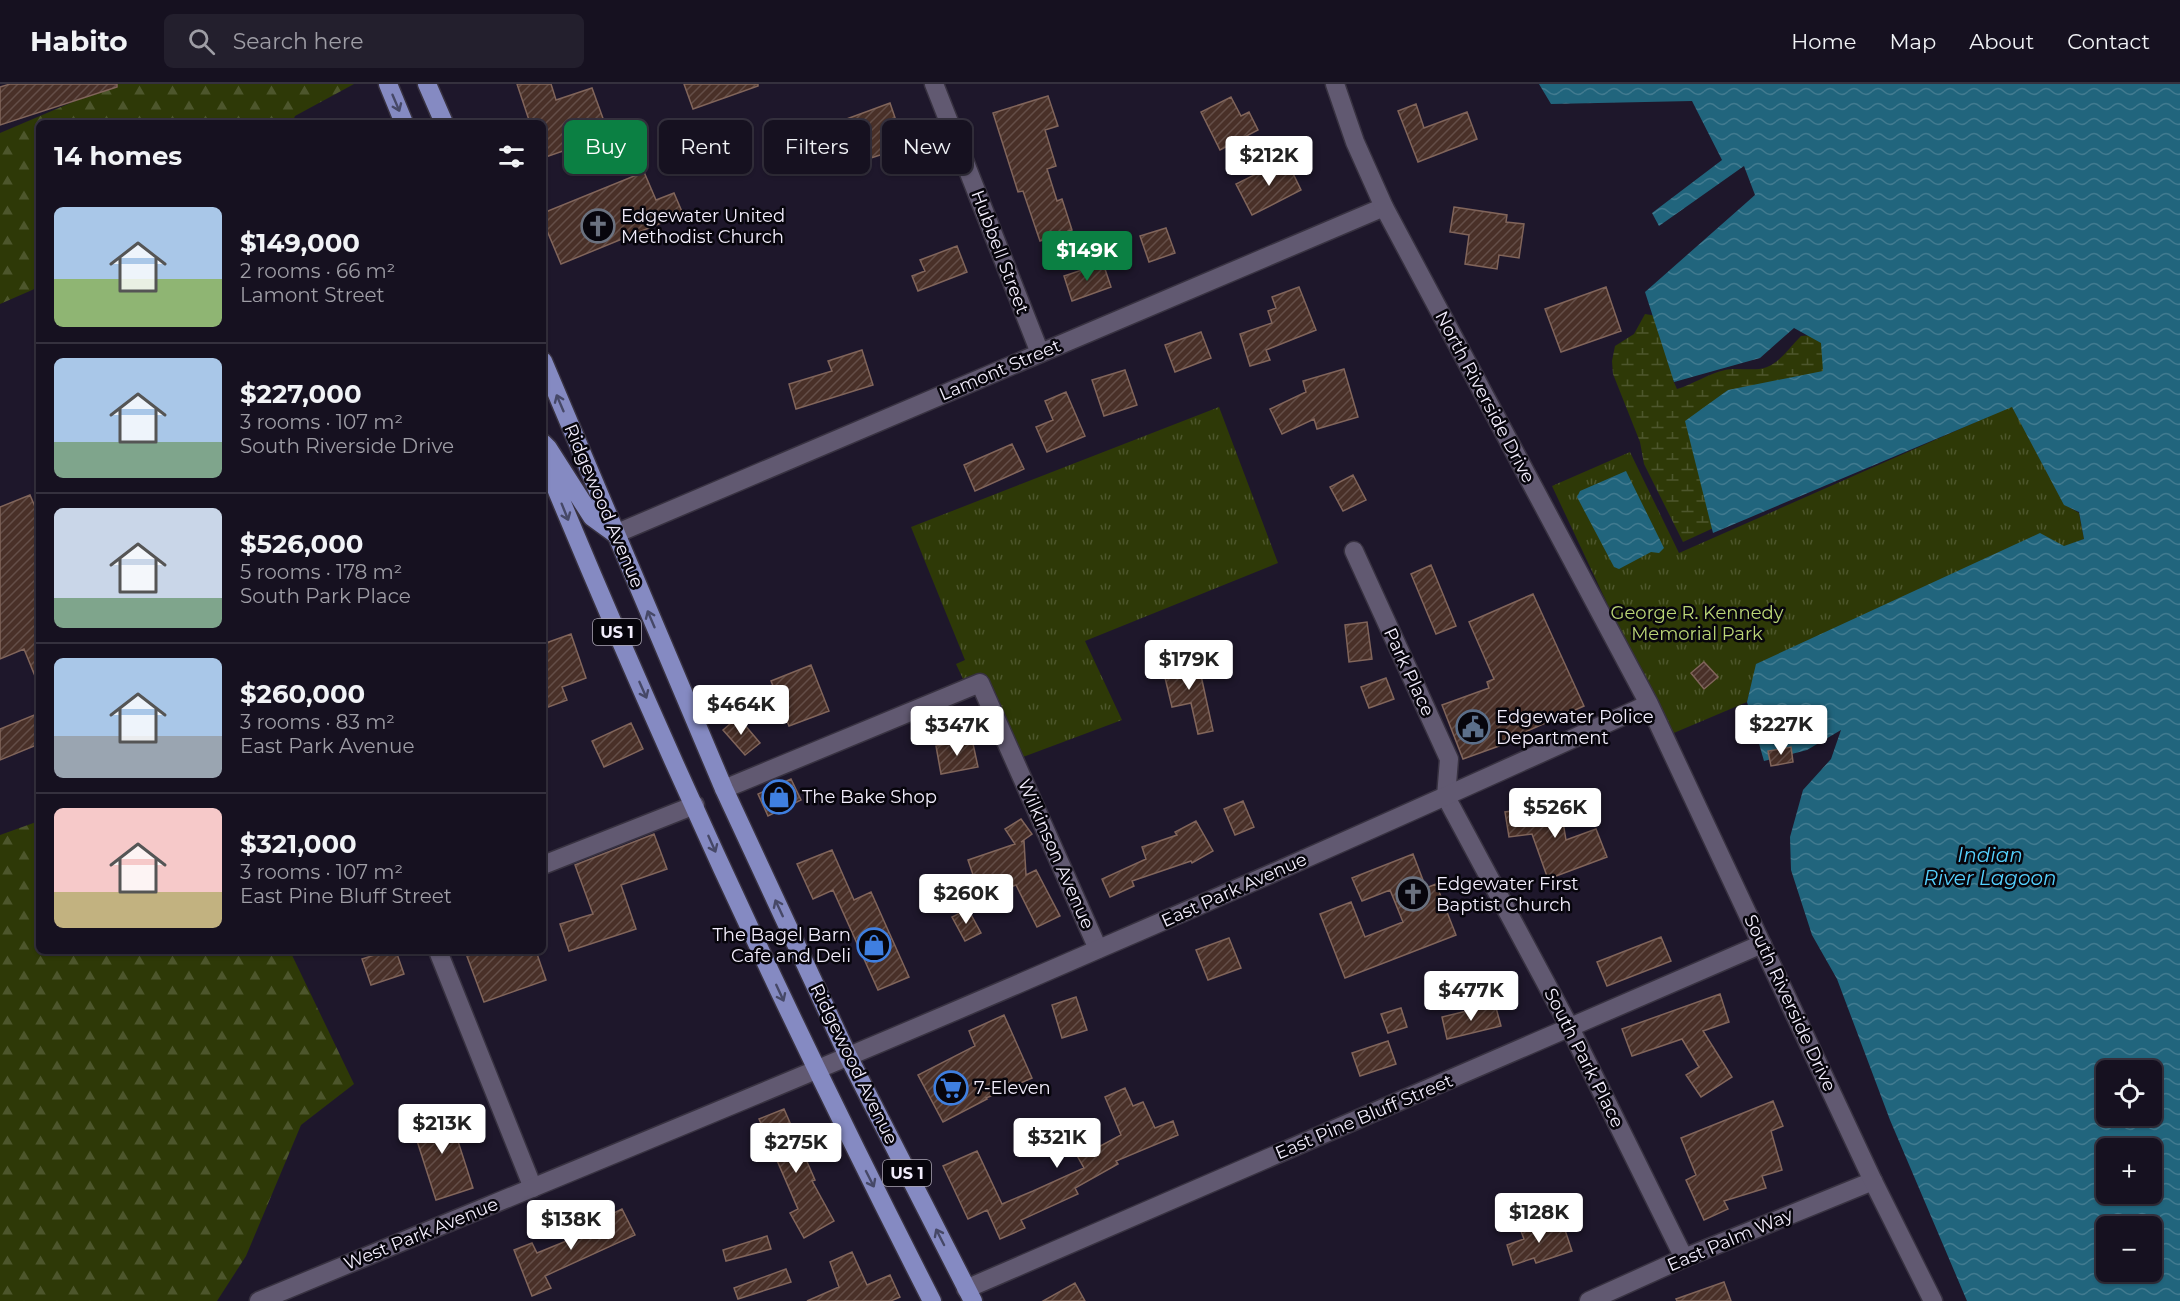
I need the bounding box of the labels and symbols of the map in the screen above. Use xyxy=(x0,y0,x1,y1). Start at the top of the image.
one-way arrow xyxy=(391,94,402,112)
pin: $212K xyxy=(1227,136,1311,187)
street label: Hubbell Street xyxy=(966,187,1034,317)
place label: Edgewater United Methodist Church xyxy=(621,205,785,248)
church icon: Edgewater United Methodist Church xyxy=(580,208,616,244)
pin: $149K xyxy=(1045,231,1129,282)
street label: North Riverside Drive xyxy=(1430,307,1540,487)
street label: Lamont Street xyxy=(936,334,1064,406)
one-way arrow xyxy=(554,394,565,412)
street label: Ridgewood Avenue xyxy=(559,421,649,591)
one-way arrow xyxy=(560,502,571,520)
park label: George R. Kennedy Memorial Park xyxy=(1611,602,1784,645)
one-way arrow xyxy=(645,611,656,629)
road number: US 1 xyxy=(593,619,641,645)
street label: Park Place xyxy=(1379,624,1439,720)
pin: $179K xyxy=(1147,640,1231,691)
one-way arrow xyxy=(637,681,649,699)
pin: $464K xyxy=(699,685,783,736)
pin: $227K xyxy=(1739,705,1823,756)
pin: $347K xyxy=(915,706,999,757)
place label: Edgewater Police Department xyxy=(1496,706,1654,749)
public building icon: Edgewater Police Department xyxy=(1455,709,1491,745)
street label: Wilkinson Avenue xyxy=(1013,776,1099,933)
shop icon: The Bake Shop xyxy=(761,779,797,815)
place label: The Bake Shop xyxy=(802,786,937,808)
pin: $526K xyxy=(1513,788,1597,839)
one-way arrow xyxy=(707,834,718,853)
water label: Indian River Lagoon xyxy=(1923,843,2057,890)
street label: East Park Avenue xyxy=(1158,848,1310,932)
place label: Edgewater First Baptist Church xyxy=(1436,873,1579,916)
pin: $260K xyxy=(924,874,1008,925)
church icon: Edgewater First Baptist Church xyxy=(1395,876,1431,912)
one-way arrow xyxy=(773,899,784,917)
street label: South Riverside Drive xyxy=(1739,911,1841,1095)
place label: The Bagel Barn Cafe and Deli xyxy=(713,924,851,967)
shop icon: The Bagel Barn Cafe and Deli xyxy=(856,927,892,963)
pin: $477K xyxy=(1429,971,1513,1022)
street label: Ridgewood Avenue xyxy=(806,980,903,1148)
one-way arrow xyxy=(774,984,786,1002)
street label: South Park Place xyxy=(1539,985,1629,1132)
supermarket icon: 7-Eleven xyxy=(933,1070,969,1106)
street label: East Pine Bluff Street xyxy=(1272,1070,1456,1164)
place label: 7-Eleven xyxy=(974,1077,1051,1099)
pin: $213K xyxy=(400,1104,484,1155)
pin: $321K xyxy=(1015,1118,1099,1169)
pin: $275K xyxy=(754,1123,838,1174)
road number: US 1 xyxy=(883,1160,931,1186)
one-way arrow xyxy=(864,1169,876,1187)
street label: West Park Avenue xyxy=(341,1193,501,1275)
pin: $128K xyxy=(1497,1193,1581,1244)
pin: $138K xyxy=(529,1200,613,1251)
street label: East Palm Way xyxy=(1664,1204,1796,1276)
one-way arrow xyxy=(934,1229,945,1247)

